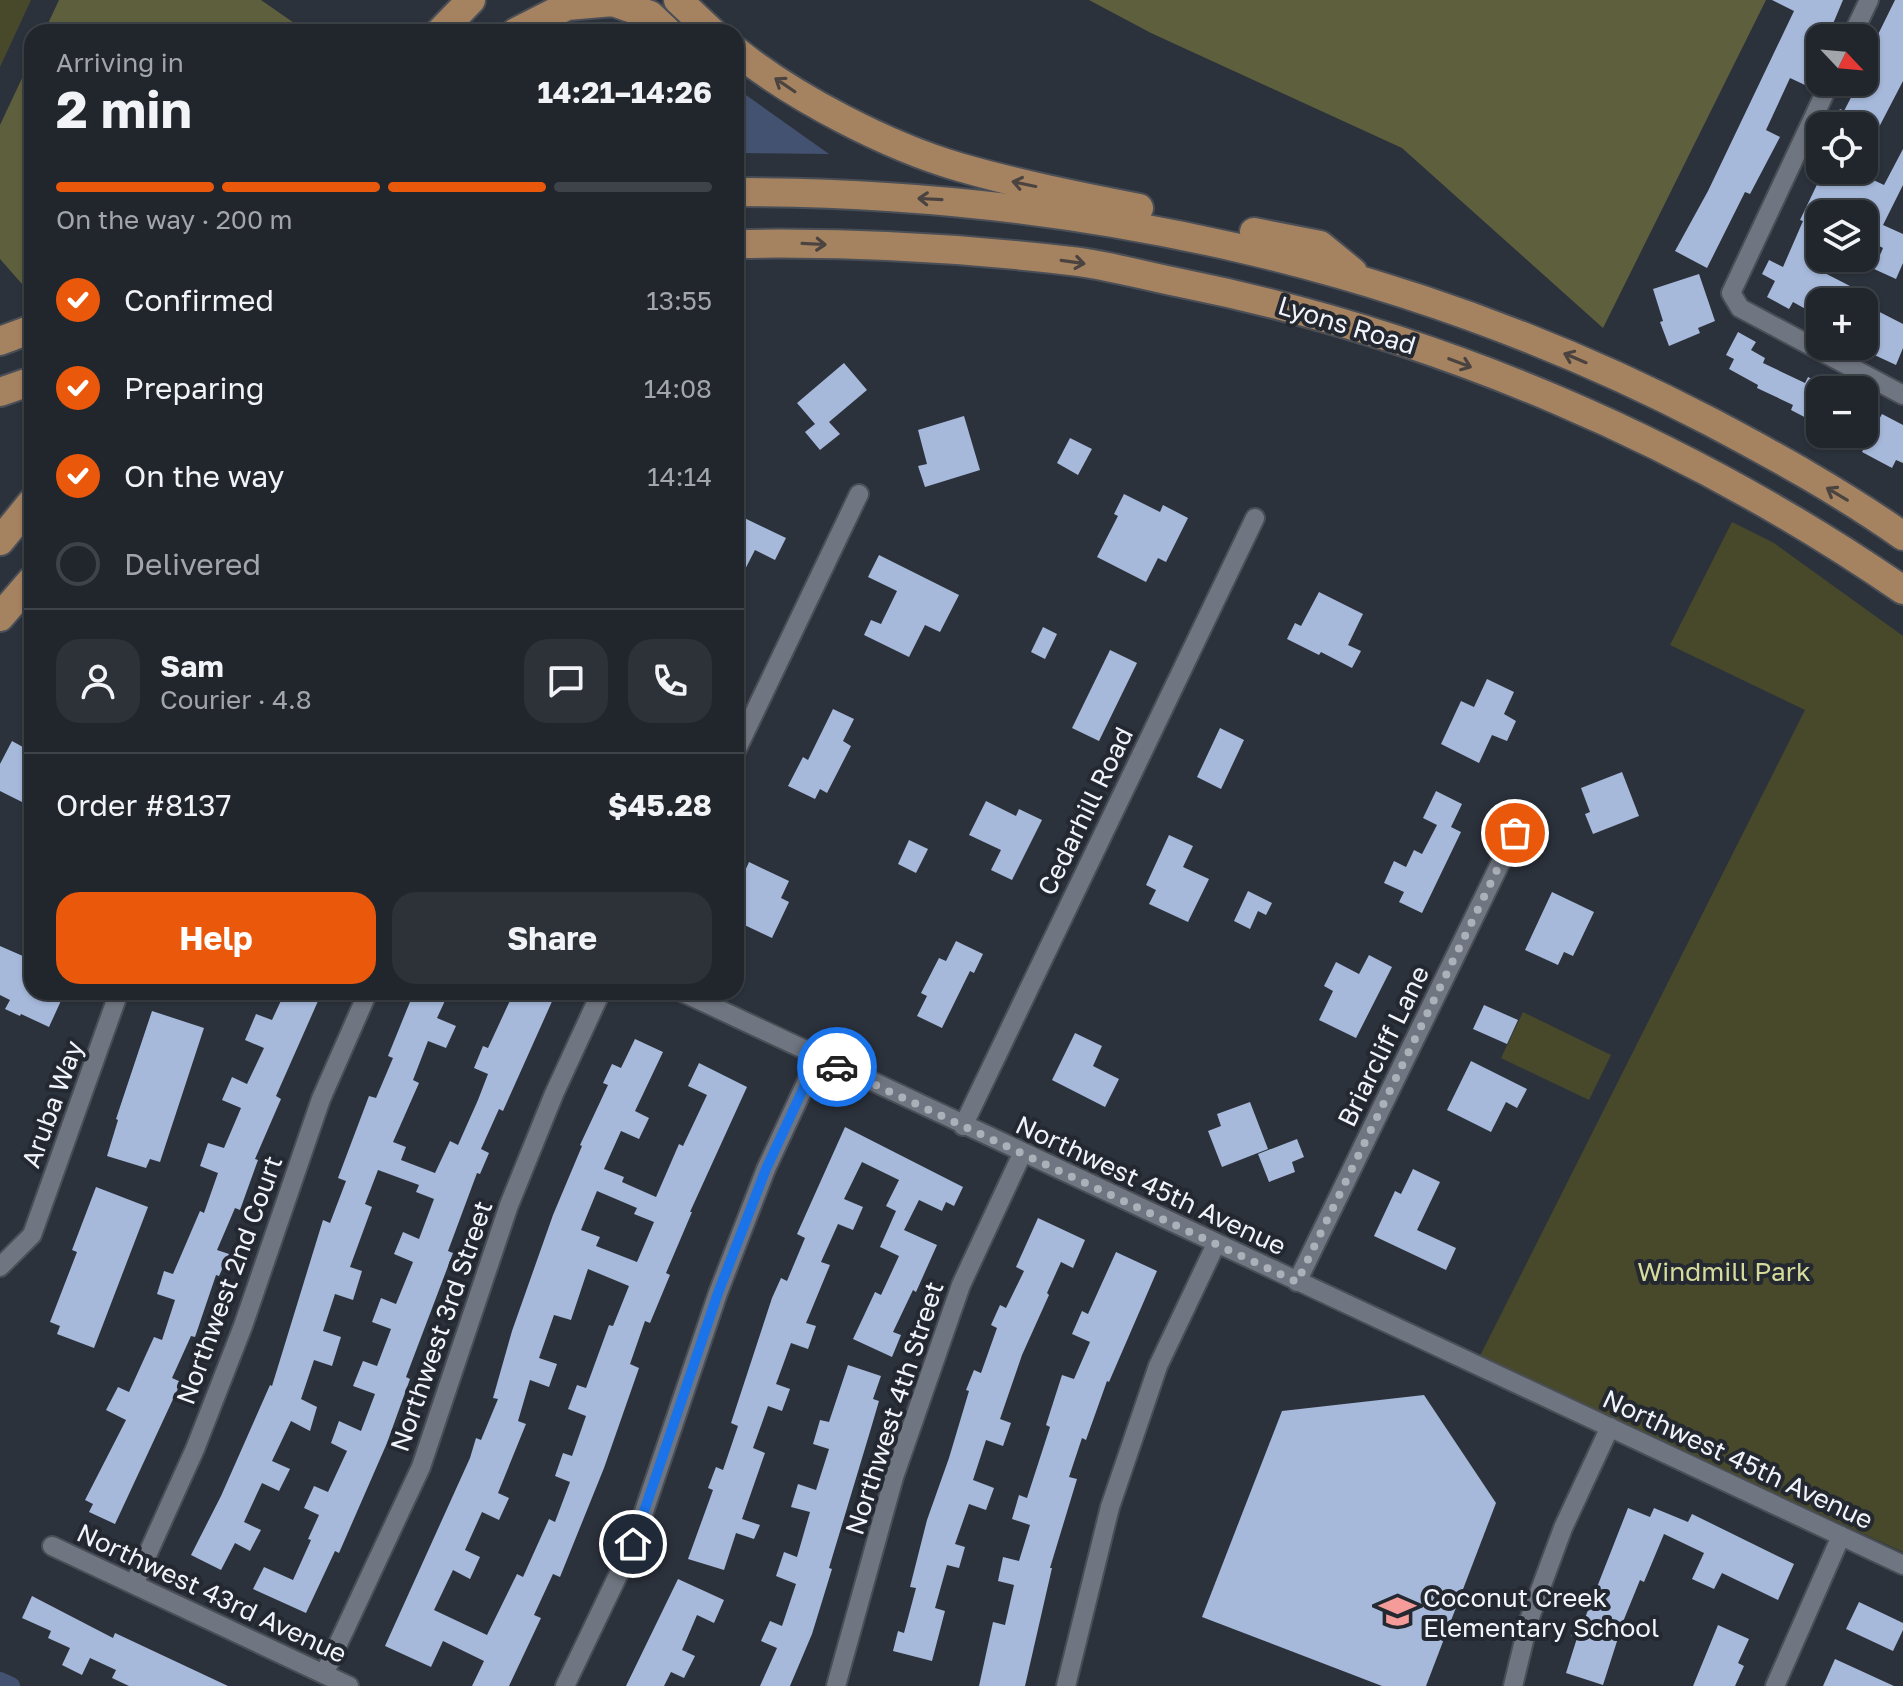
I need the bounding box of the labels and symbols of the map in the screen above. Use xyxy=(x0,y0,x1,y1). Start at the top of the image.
north arrow xyxy=(1806,24,1878,96)
one-way arrow xyxy=(775,77,797,93)
one-way arrow xyxy=(1012,176,1037,191)
one-way arrow xyxy=(917,191,944,206)
one-way arrow xyxy=(800,237,827,252)
one-way arrow xyxy=(1060,255,1085,270)
street label: Lyons Road xyxy=(1274,289,1420,361)
one-way arrow xyxy=(1563,350,1588,364)
one-way arrow xyxy=(1447,357,1471,371)
one-way arrow xyxy=(1826,486,1849,502)
street label: Cedarhill Road xyxy=(1031,722,1139,900)
pin xyxy=(1481,799,1549,867)
street label: Briarcliff Lane xyxy=(1331,960,1435,1132)
courier xyxy=(797,1027,877,1107)
street label: Aruba Way xyxy=(15,1036,89,1172)
street label: Northwest 45th Avenue xyxy=(1011,1109,1291,1261)
street label: Northwest 2nd Court xyxy=(170,1151,288,1409)
street label: Northwest 3rd Street xyxy=(383,1196,499,1456)
park label: Windmill Park xyxy=(1637,1256,1811,1287)
street label: Northwest 4th Street xyxy=(838,1277,950,1539)
street label: Northwest 45th Avenue xyxy=(1598,1383,1878,1535)
pin xyxy=(599,1510,667,1578)
street label: Northwest 43rd Avenue xyxy=(72,1517,352,1669)
place label: Coconut Creek Elementary School xyxy=(1423,1582,1659,1643)
school or university icon: Coconut Creek Elementary School xyxy=(1378,1593,1416,1631)

